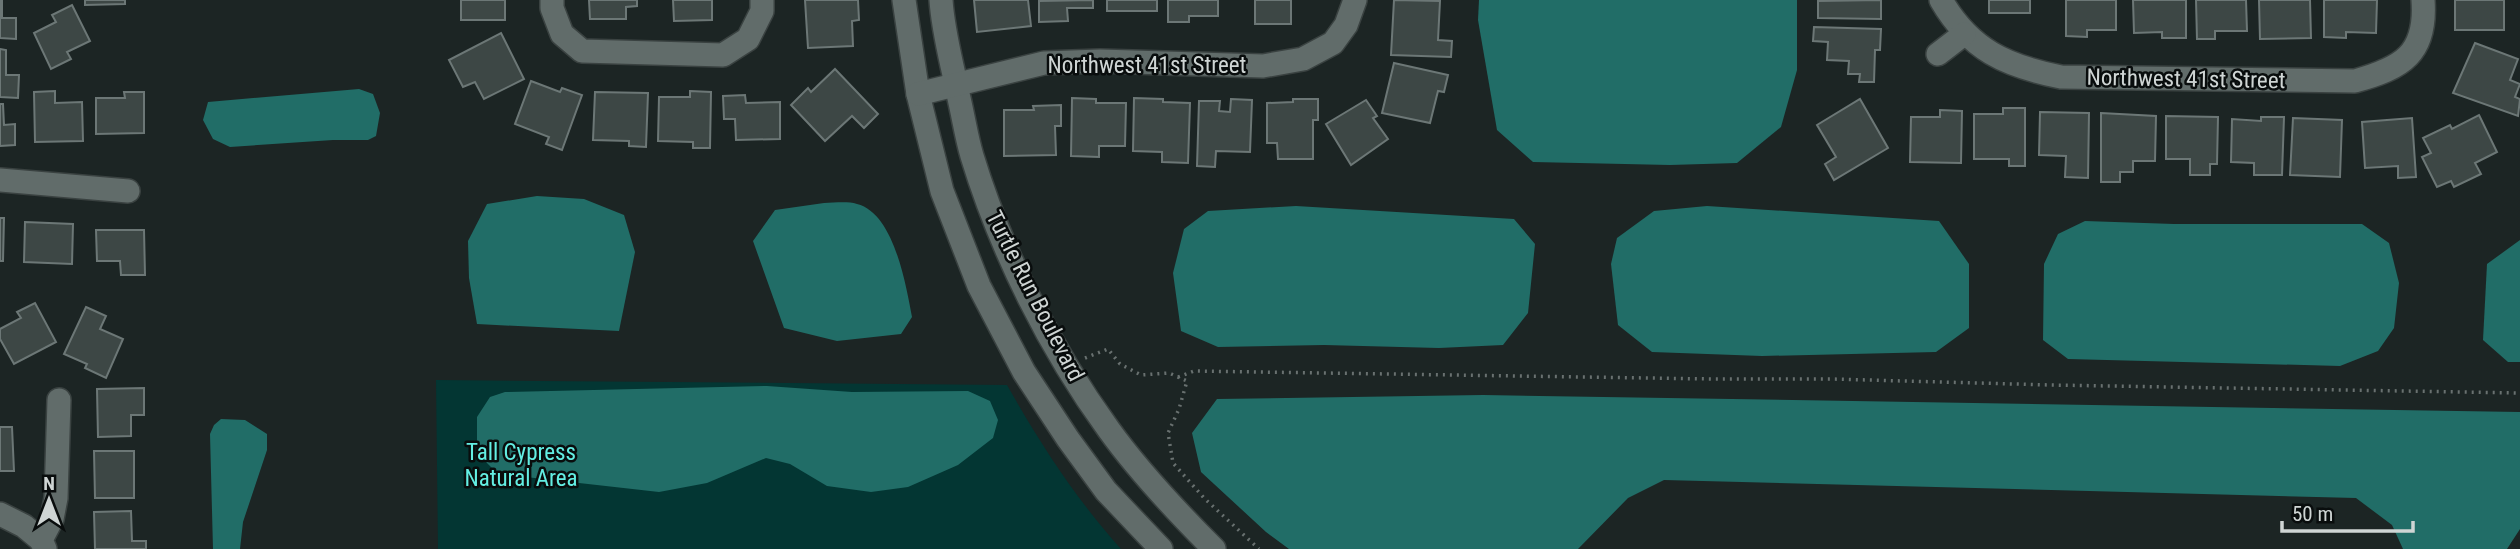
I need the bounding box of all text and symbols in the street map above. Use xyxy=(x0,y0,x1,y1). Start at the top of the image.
street label: Northwest 41st Street xyxy=(1048,52,1246,79)
street label: Northwest 41st Street xyxy=(2086,64,2286,94)
street label: Turtle Run Boulevard xyxy=(980,206,1090,386)
park label: Tall Cypress Natural Area xyxy=(464,439,578,492)
north arrow xyxy=(14,465,84,535)
text: N xyxy=(43,472,55,495)
scale bar xyxy=(2282,490,2413,534)
text: 50 m xyxy=(2292,502,2333,526)

